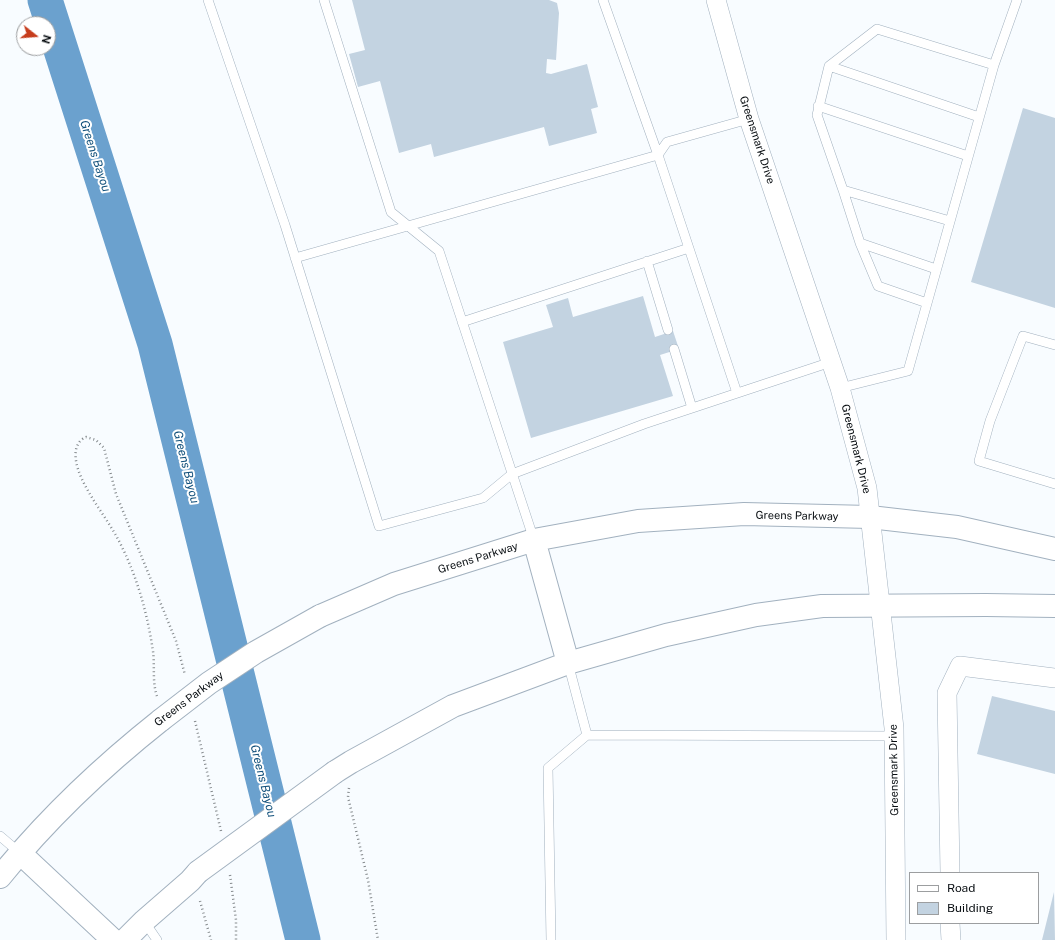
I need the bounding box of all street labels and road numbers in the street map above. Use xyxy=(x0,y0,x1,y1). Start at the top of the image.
street label: Greensmark Drive xyxy=(737,94,777,186)
street label: Greensmark Drive xyxy=(839,403,873,495)
street label: Greens Parkway xyxy=(755,509,839,523)
street label: Greens Parkway xyxy=(436,540,520,576)
street label: Greens Parkway xyxy=(152,669,226,729)
street label: Greensmark Drive xyxy=(887,724,901,816)

